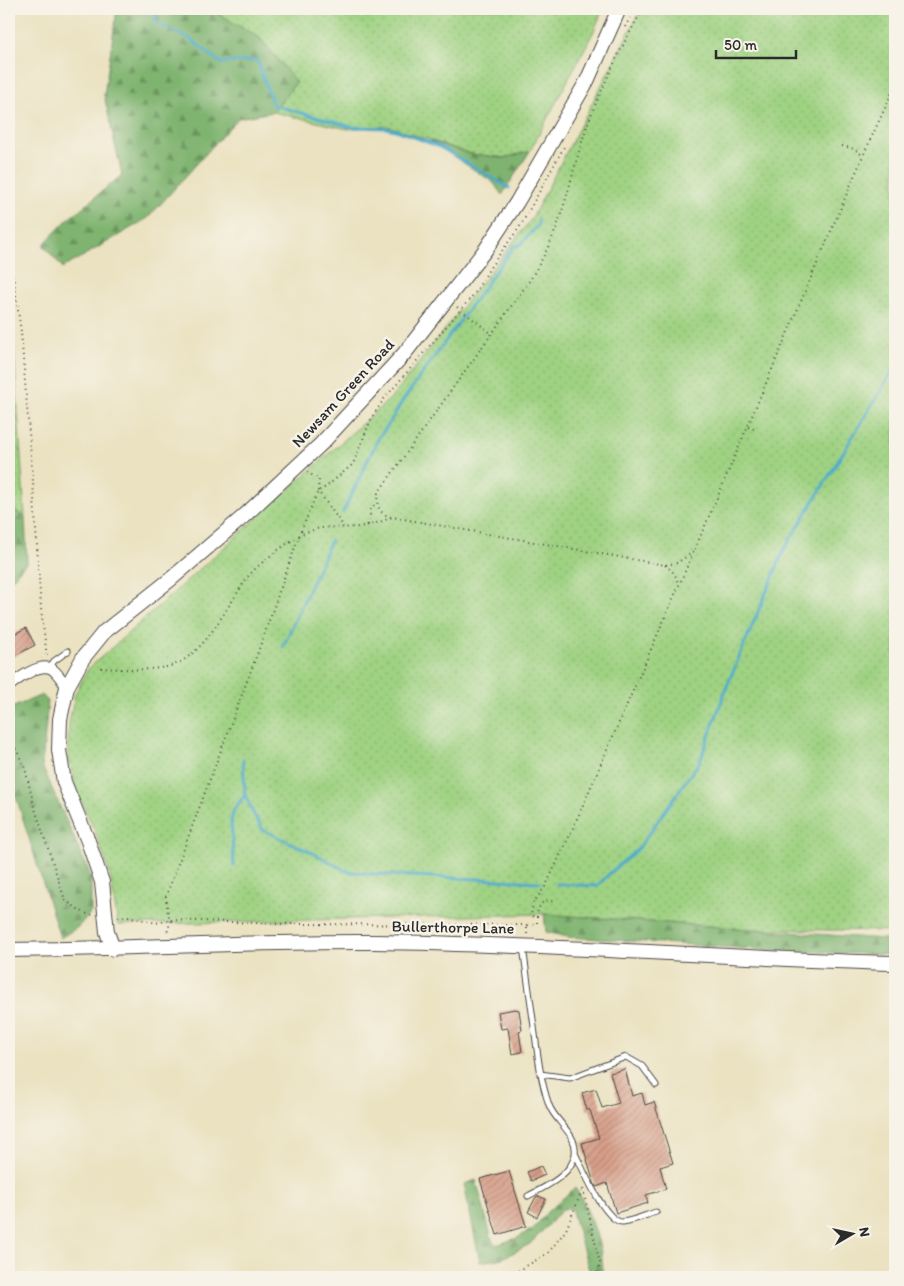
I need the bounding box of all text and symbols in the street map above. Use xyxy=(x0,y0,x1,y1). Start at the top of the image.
scale bar xyxy=(716,28,796,60)
text: 50 m xyxy=(724,36,757,54)
street label: Newsam Green Road xyxy=(288,335,398,451)
street label: Bullerthorpe Lane xyxy=(391,916,515,938)
north arrow xyxy=(826,1208,876,1258)
text: N xyxy=(855,1226,873,1238)

